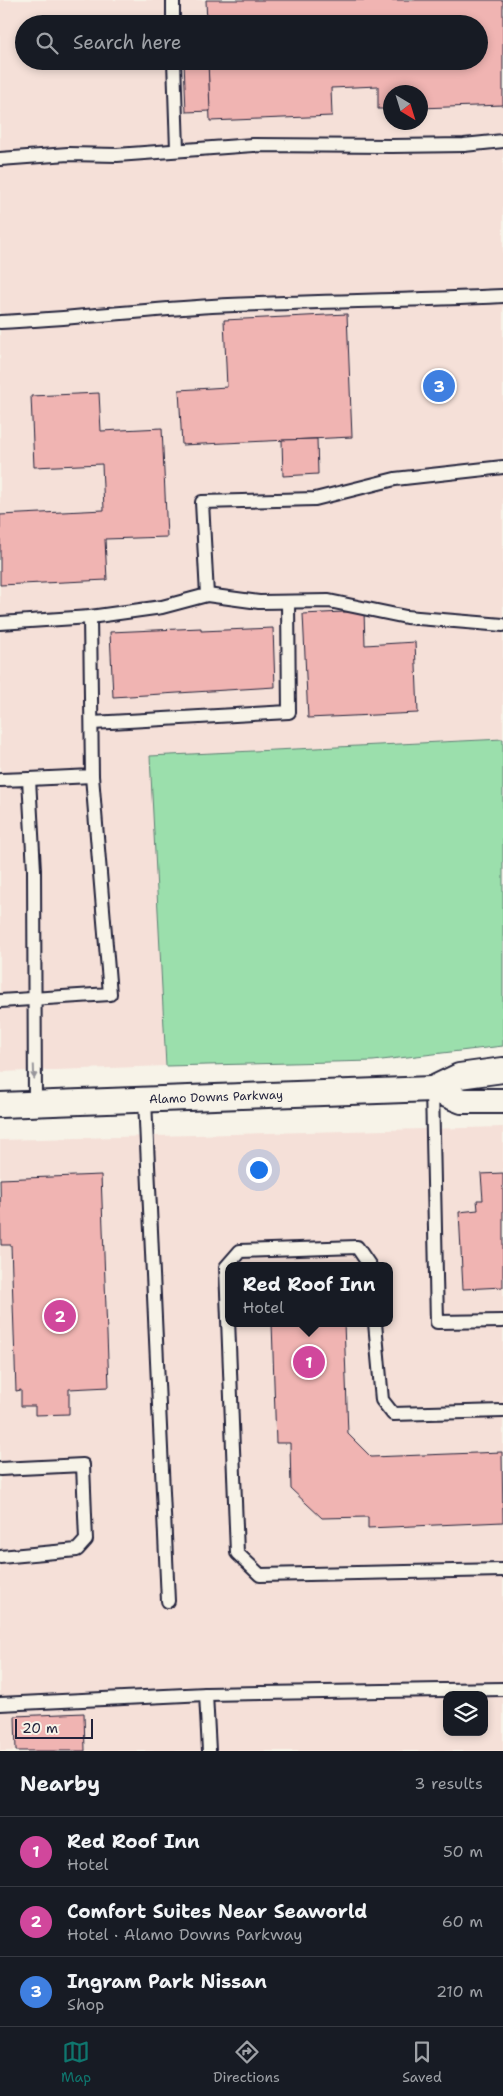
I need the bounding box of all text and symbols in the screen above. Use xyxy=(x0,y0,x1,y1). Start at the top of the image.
search box xyxy=(15,15,488,70)
icon: search xyxy=(33,29,61,57)
text: Search here xyxy=(73,30,182,55)
north arrow xyxy=(383,85,428,130)
pin: 3 xyxy=(423,367,455,405)
one-way arrow xyxy=(31,1064,39,1080)
street label: Alamo Downs Parkway xyxy=(149,1087,283,1107)
your location xyxy=(246,1157,272,1183)
popup xyxy=(225,1262,393,1327)
text: Red Roof Inn xyxy=(243,1272,375,1297)
pin: 2 xyxy=(44,1297,76,1335)
text: Hotel xyxy=(243,1297,284,1318)
pin: 1 xyxy=(293,1343,325,1381)
map controls xyxy=(443,1691,488,1736)
button: layers xyxy=(443,1691,488,1736)
scale bar xyxy=(15,1716,92,1739)
text: 20 m xyxy=(22,1719,58,1737)
text: Nearby xyxy=(20,1770,100,1798)
text: 3 results xyxy=(414,1773,483,1794)
text: Red Roof Inn xyxy=(67,1829,200,1854)
text: 1 xyxy=(32,1841,40,1862)
text: 50 m xyxy=(443,1841,483,1862)
text: Hotel xyxy=(67,1854,108,1875)
text: Comfort Suites Near Seaworld xyxy=(67,1899,367,1924)
text: 2 xyxy=(30,1911,42,1932)
text: 60 m xyxy=(442,1911,483,1932)
text: Hotel · Alamo Downs Parkway xyxy=(67,1924,302,1945)
text: Ingram Park Nissan xyxy=(67,1969,267,1994)
text: 3 xyxy=(30,1981,42,2002)
text: 210 m xyxy=(436,1981,483,2002)
text: Shop xyxy=(67,1994,104,2015)
tab: Map xyxy=(61,2038,91,2086)
tab: Directions xyxy=(213,2038,280,2086)
tab: Saved xyxy=(402,2038,442,2086)

